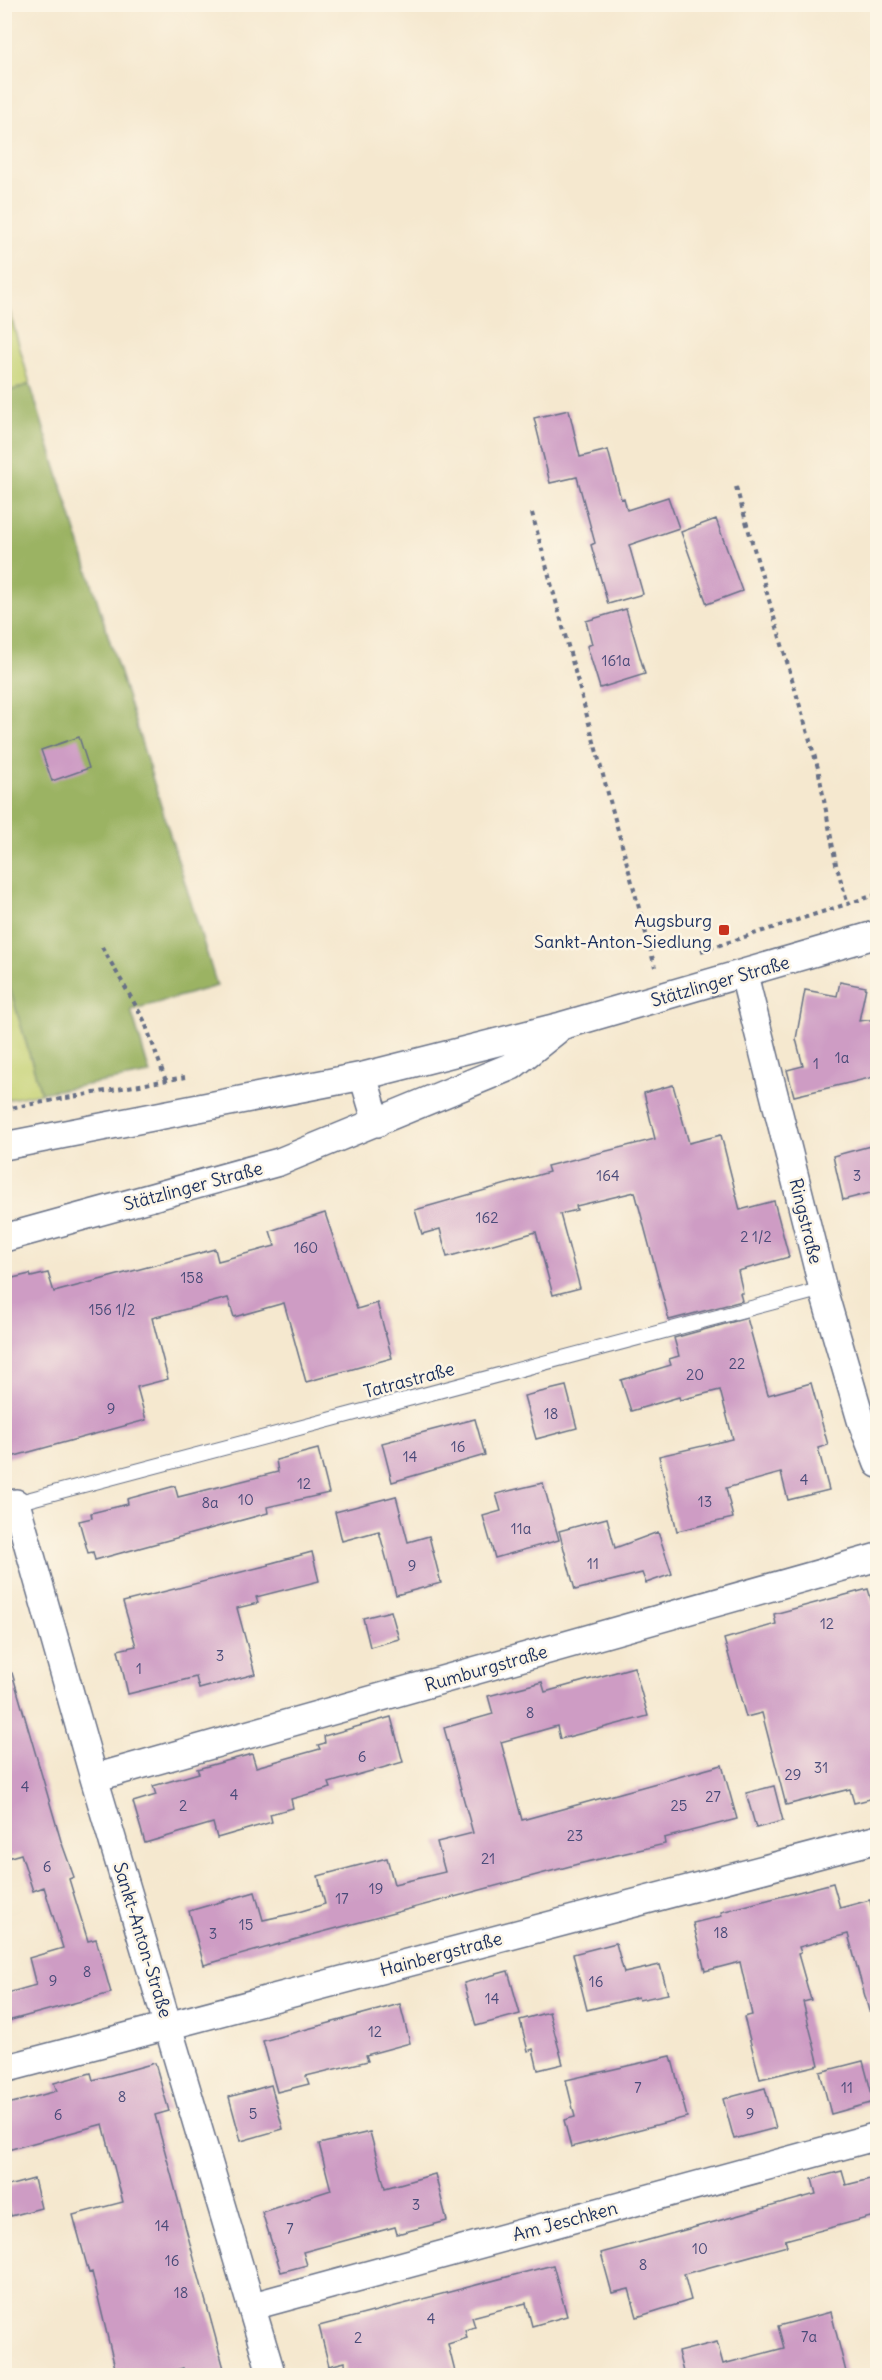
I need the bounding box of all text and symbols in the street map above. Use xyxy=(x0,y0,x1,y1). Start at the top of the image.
house number: 161a xyxy=(601,651,631,670)
place label: Augsburg Sankt-Anton-Siedlung xyxy=(534,909,712,953)
marker: Augsburg Sankt-Anton-Siedlung xyxy=(717,923,731,937)
street label: Stätzlinger Straße xyxy=(648,950,792,1012)
house number: 1a xyxy=(835,1048,850,1067)
house number: 1 xyxy=(813,1054,819,1073)
street label: Stätzlinger Straße xyxy=(121,1156,265,1216)
house number: 164 xyxy=(596,1166,620,1185)
house number: 3 xyxy=(853,1166,861,1185)
street label: Ringstraße xyxy=(784,1176,828,1266)
house number: 162 xyxy=(476,1208,498,1227)
house number: 2 1/2 xyxy=(740,1227,772,1246)
house number: 160 xyxy=(294,1238,318,1257)
house number: 158 xyxy=(180,1268,204,1287)
house number: 156 1/2 xyxy=(89,1300,135,1319)
house number: 22 xyxy=(729,1354,745,1373)
street label: Tatrastraße xyxy=(361,1357,457,1403)
house number: 20 xyxy=(686,1365,704,1384)
house number: 9 xyxy=(107,1399,115,1418)
house number: 18 xyxy=(544,1404,558,1423)
house number: 16 xyxy=(451,1437,465,1456)
house number: 14 xyxy=(403,1447,418,1466)
house number: 4 xyxy=(800,1470,809,1489)
house number: 12 xyxy=(297,1474,311,1493)
house number: 10 xyxy=(238,1490,254,1509)
house number: 13 xyxy=(698,1492,712,1511)
house number: 8a xyxy=(201,1493,219,1512)
house number: 11a xyxy=(511,1519,532,1538)
house number: 11 xyxy=(587,1554,599,1573)
house number: 9 xyxy=(408,1556,416,1575)
house number: 12 xyxy=(820,1614,834,1633)
street label: Rumburgstraße xyxy=(422,1640,550,1696)
house number: 3 xyxy=(216,1646,224,1665)
house number: 1 xyxy=(136,1659,142,1678)
house number: 8 xyxy=(526,1703,534,1722)
house number: 6 xyxy=(358,1747,366,1766)
house number: 31 xyxy=(814,1758,828,1777)
house number: 29 xyxy=(785,1765,801,1784)
house number: 4 xyxy=(21,1777,30,1796)
house number: 4 xyxy=(230,1785,239,1804)
house number: 27 xyxy=(705,1787,721,1806)
house number: 2 xyxy=(179,1796,187,1815)
house number: 25 xyxy=(671,1796,687,1815)
house number: 23 xyxy=(567,1826,583,1845)
house number: 21 xyxy=(481,1849,495,1868)
house number: 6 xyxy=(43,1857,51,1876)
street label: Sankt-Anton-Straße xyxy=(108,1859,178,2021)
house number: 19 xyxy=(369,1879,383,1898)
house number: 17 xyxy=(335,1889,349,1908)
house number: 15 xyxy=(239,1915,253,1934)
house number: 18 xyxy=(714,1923,728,1942)
house number: 3 xyxy=(209,1924,217,1943)
street label: Hainbergstraße xyxy=(377,1927,505,1981)
house number: 8 xyxy=(83,1962,91,1981)
house number: 9 xyxy=(49,1971,57,1990)
house number: 16 xyxy=(589,1972,603,1991)
house number: 14 xyxy=(485,1989,500,2008)
house number: 12 xyxy=(368,2022,382,2041)
house number: 7 xyxy=(634,2078,642,2097)
house number: 11 xyxy=(841,2078,853,2097)
house number: 8 xyxy=(118,2087,126,2106)
house number: 5 xyxy=(249,2104,257,2123)
house number: 9 xyxy=(746,2104,754,2123)
house number: 6 xyxy=(54,2105,62,2124)
house number: 3 xyxy=(412,2195,420,2214)
street label: Am Jeschken xyxy=(510,2196,620,2246)
house number: 14 xyxy=(155,2216,170,2235)
house number: 7 xyxy=(286,2219,294,2238)
house number: 10 xyxy=(692,2239,708,2258)
house number: 16 xyxy=(165,2251,179,2270)
house number: 8 xyxy=(639,2255,647,2274)
house number: 18 xyxy=(174,2283,188,2302)
house number: 4 xyxy=(427,2309,436,2328)
house number: 7a xyxy=(801,2327,817,2346)
house number: 2 xyxy=(354,2328,362,2347)

